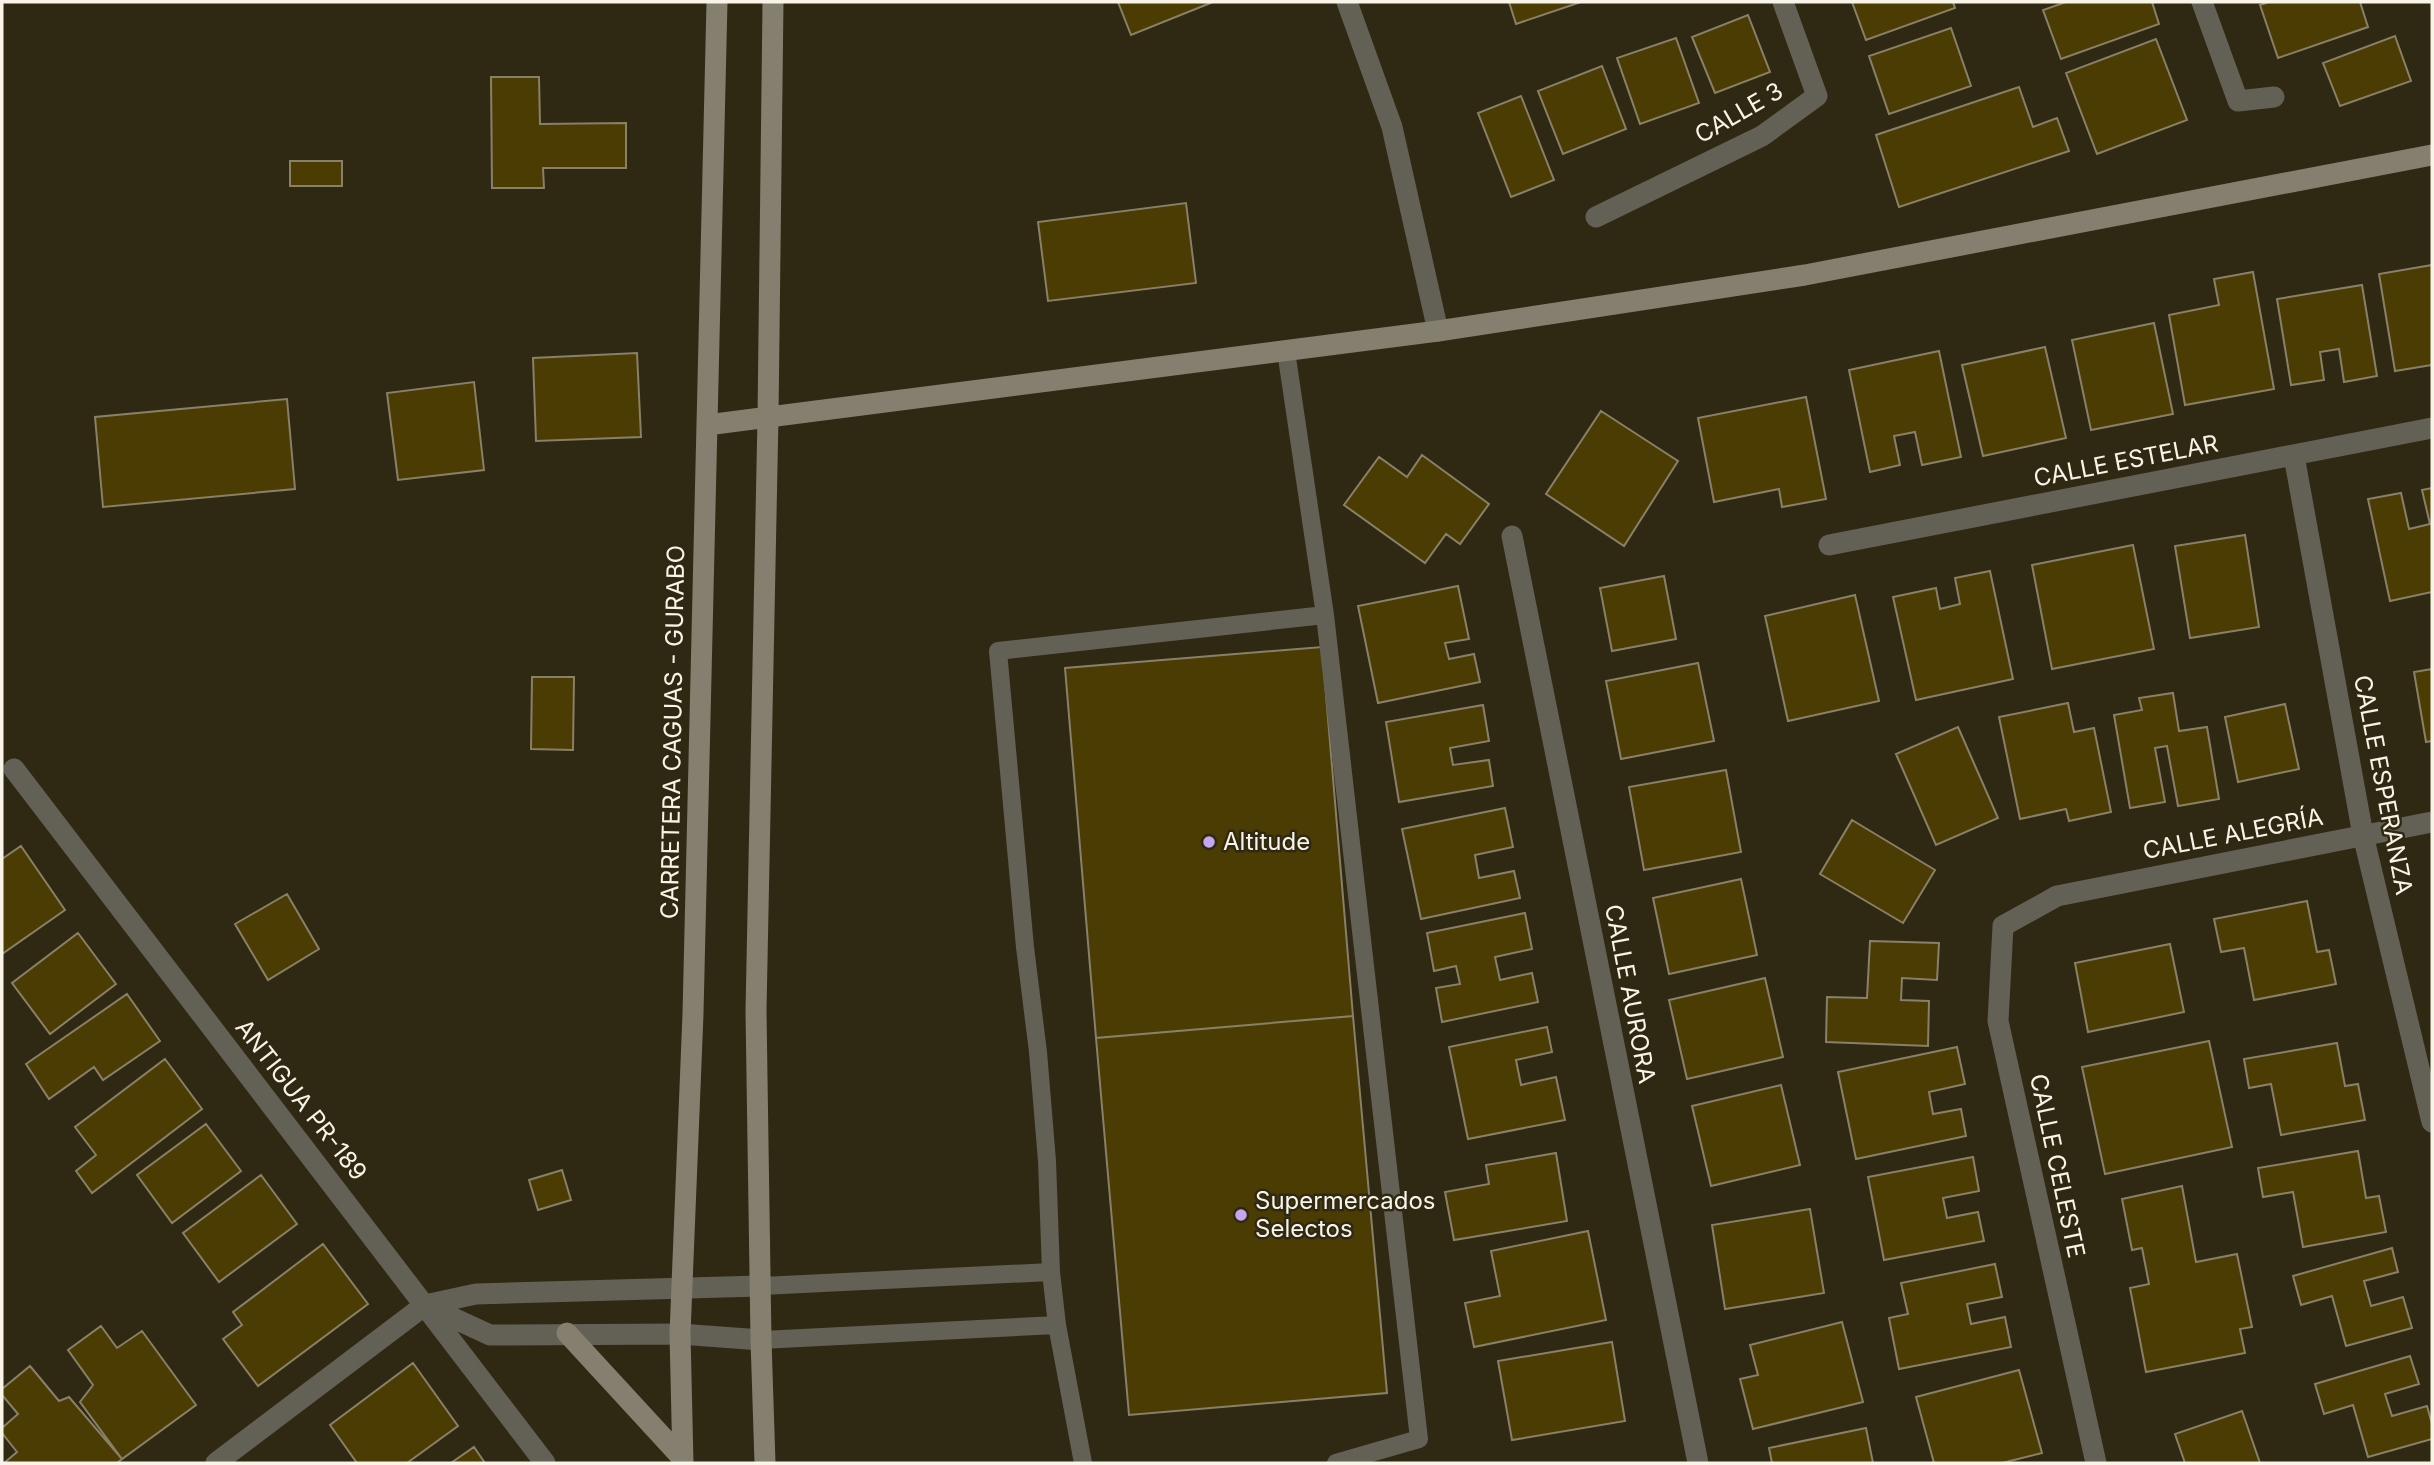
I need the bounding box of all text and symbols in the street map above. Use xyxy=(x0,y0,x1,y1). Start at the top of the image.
street label: CALLE 3 xyxy=(1690,76,1788,149)
street label: CALLE ESTELAR xyxy=(2031,428,2221,493)
street label: CARRETERA CAGUAS - GURABO xyxy=(655,545,690,919)
street label: CALLE ESPERANZA xyxy=(2348,673,2419,897)
street label: CALLE ALEGRÍA xyxy=(2140,801,2325,865)
place label: Altitude xyxy=(1223,827,1310,856)
marker: Altitude xyxy=(1201,834,1217,850)
street label: CALLE AURORA xyxy=(1599,902,1662,1086)
street label: ANTIGUA PR-189 xyxy=(229,1013,373,1186)
street label: CALLE CELESTE xyxy=(2024,1071,2091,1260)
place label: Supermercados Selectos xyxy=(1255,1186,1436,1243)
marker: Supermercados Selectos xyxy=(1233,1207,1249,1223)

